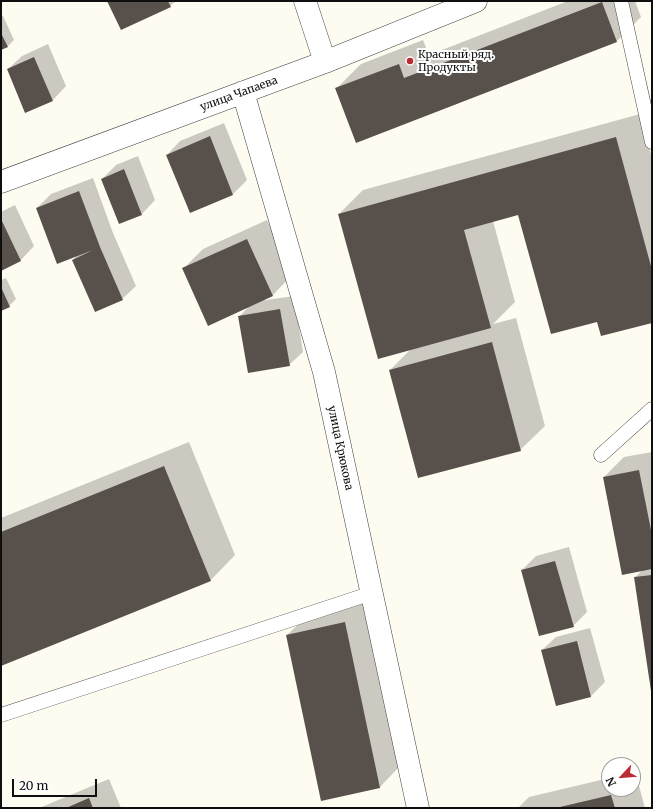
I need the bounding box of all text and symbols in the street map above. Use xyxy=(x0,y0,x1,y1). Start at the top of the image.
place label: Красный ряд. Продукты xyxy=(418,48,494,74)
marker: Красный ряд. Продукты xyxy=(405,56,415,66)
street label: улица Чапаева xyxy=(198,74,280,114)
street label: улица Крюкова xyxy=(325,405,355,491)
north arrow xyxy=(601,757,641,797)
scale bar xyxy=(14,771,99,797)
text: N xyxy=(603,775,619,789)
text: 20 m xyxy=(19,778,48,793)

